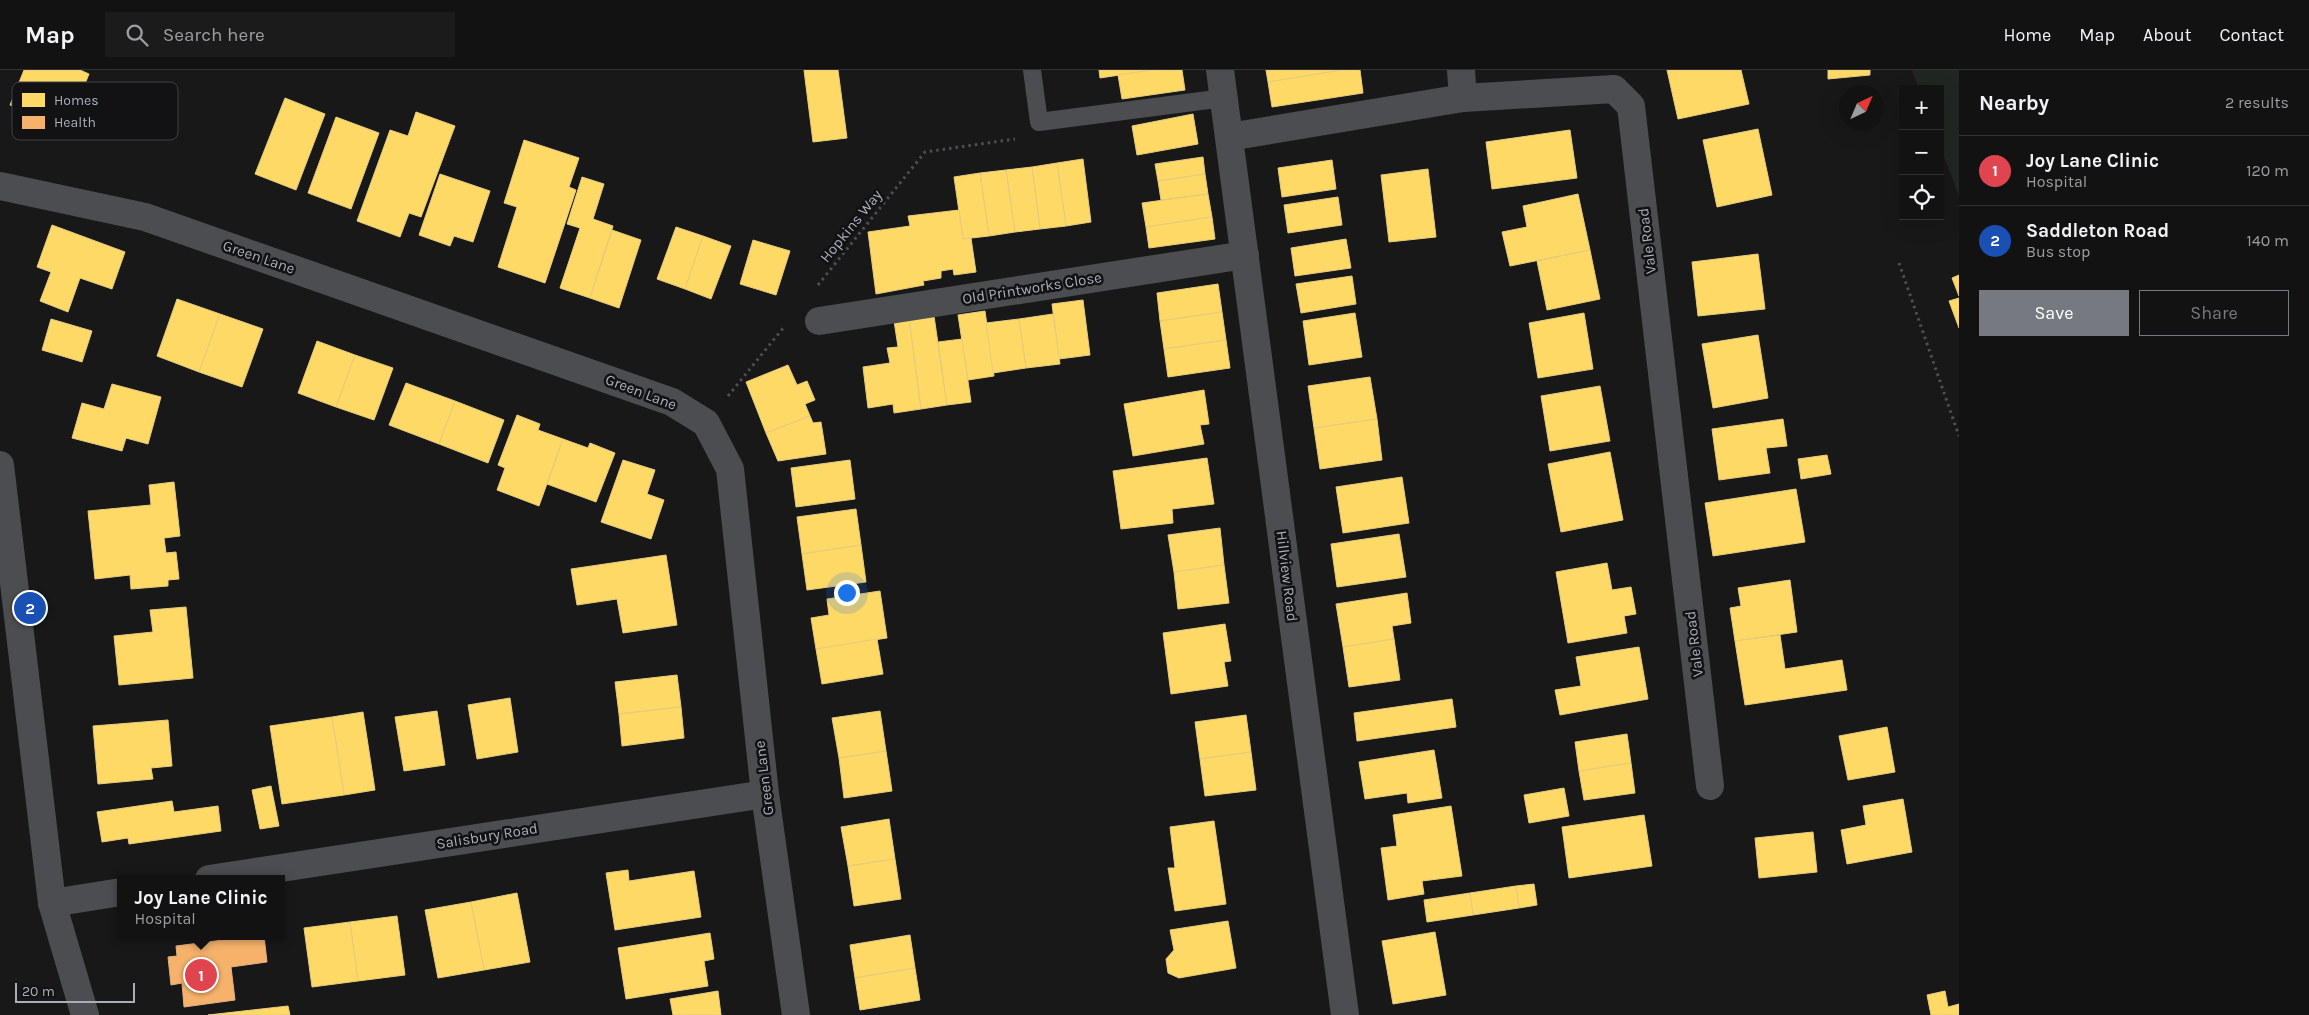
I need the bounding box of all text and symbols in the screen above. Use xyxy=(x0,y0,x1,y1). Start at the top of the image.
search box xyxy=(105,12,455,57)
text: Map xyxy=(25,21,75,49)
icon: search xyxy=(123,21,151,49)
text: Search here xyxy=(163,24,265,46)
text: Home xyxy=(2003,24,2051,46)
text: Map xyxy=(2079,24,2115,46)
text: About xyxy=(2143,24,2192,46)
text: Contact xyxy=(2220,24,2284,46)
legend xyxy=(12,82,178,140)
north arrow xyxy=(1839,85,1884,130)
map controls xyxy=(1899,85,1944,220)
button: + xyxy=(1899,85,1944,130)
text: Nearby xyxy=(1979,91,2049,115)
text: Homes xyxy=(54,92,99,109)
text: 2 results xyxy=(2225,93,2289,112)
text: Health xyxy=(54,114,96,131)
button: − xyxy=(1899,130,1944,175)
text: Joy Lane Clinic xyxy=(2026,150,2159,172)
text: 1 xyxy=(1992,161,1998,180)
text: 120 m xyxy=(2246,161,2289,180)
text: Hospital xyxy=(2026,172,2087,191)
button: locate xyxy=(1899,175,1944,220)
street label: Hopkins Way xyxy=(816,186,886,266)
street label: Vale Road xyxy=(1634,207,1660,275)
text: Saddleton Road xyxy=(2026,220,2169,242)
text: 2 xyxy=(1990,231,2000,250)
text: 140 m xyxy=(2247,231,2289,250)
street label: Green Lane xyxy=(221,236,297,278)
text: Bus stop xyxy=(2026,242,2090,261)
street label: Old Printworks Close xyxy=(961,268,1103,308)
button: Save xyxy=(1979,290,2129,336)
button: Share xyxy=(2139,290,2289,336)
street label: Green Lane xyxy=(603,370,679,414)
street label: Hillview Road xyxy=(1272,529,1302,623)
your location xyxy=(834,580,860,606)
pin: 2 xyxy=(14,589,46,627)
street label: Vale Road xyxy=(1681,610,1707,678)
street label: Green Lane xyxy=(750,740,778,816)
street label: Salisbury Road xyxy=(435,819,539,853)
popup xyxy=(117,875,285,940)
text: Joy Lane Clinic xyxy=(135,887,267,909)
text: Hospital xyxy=(135,909,196,928)
pin: 1 xyxy=(185,956,217,994)
scale bar xyxy=(15,980,135,1003)
text: 20 m xyxy=(22,983,55,1000)

